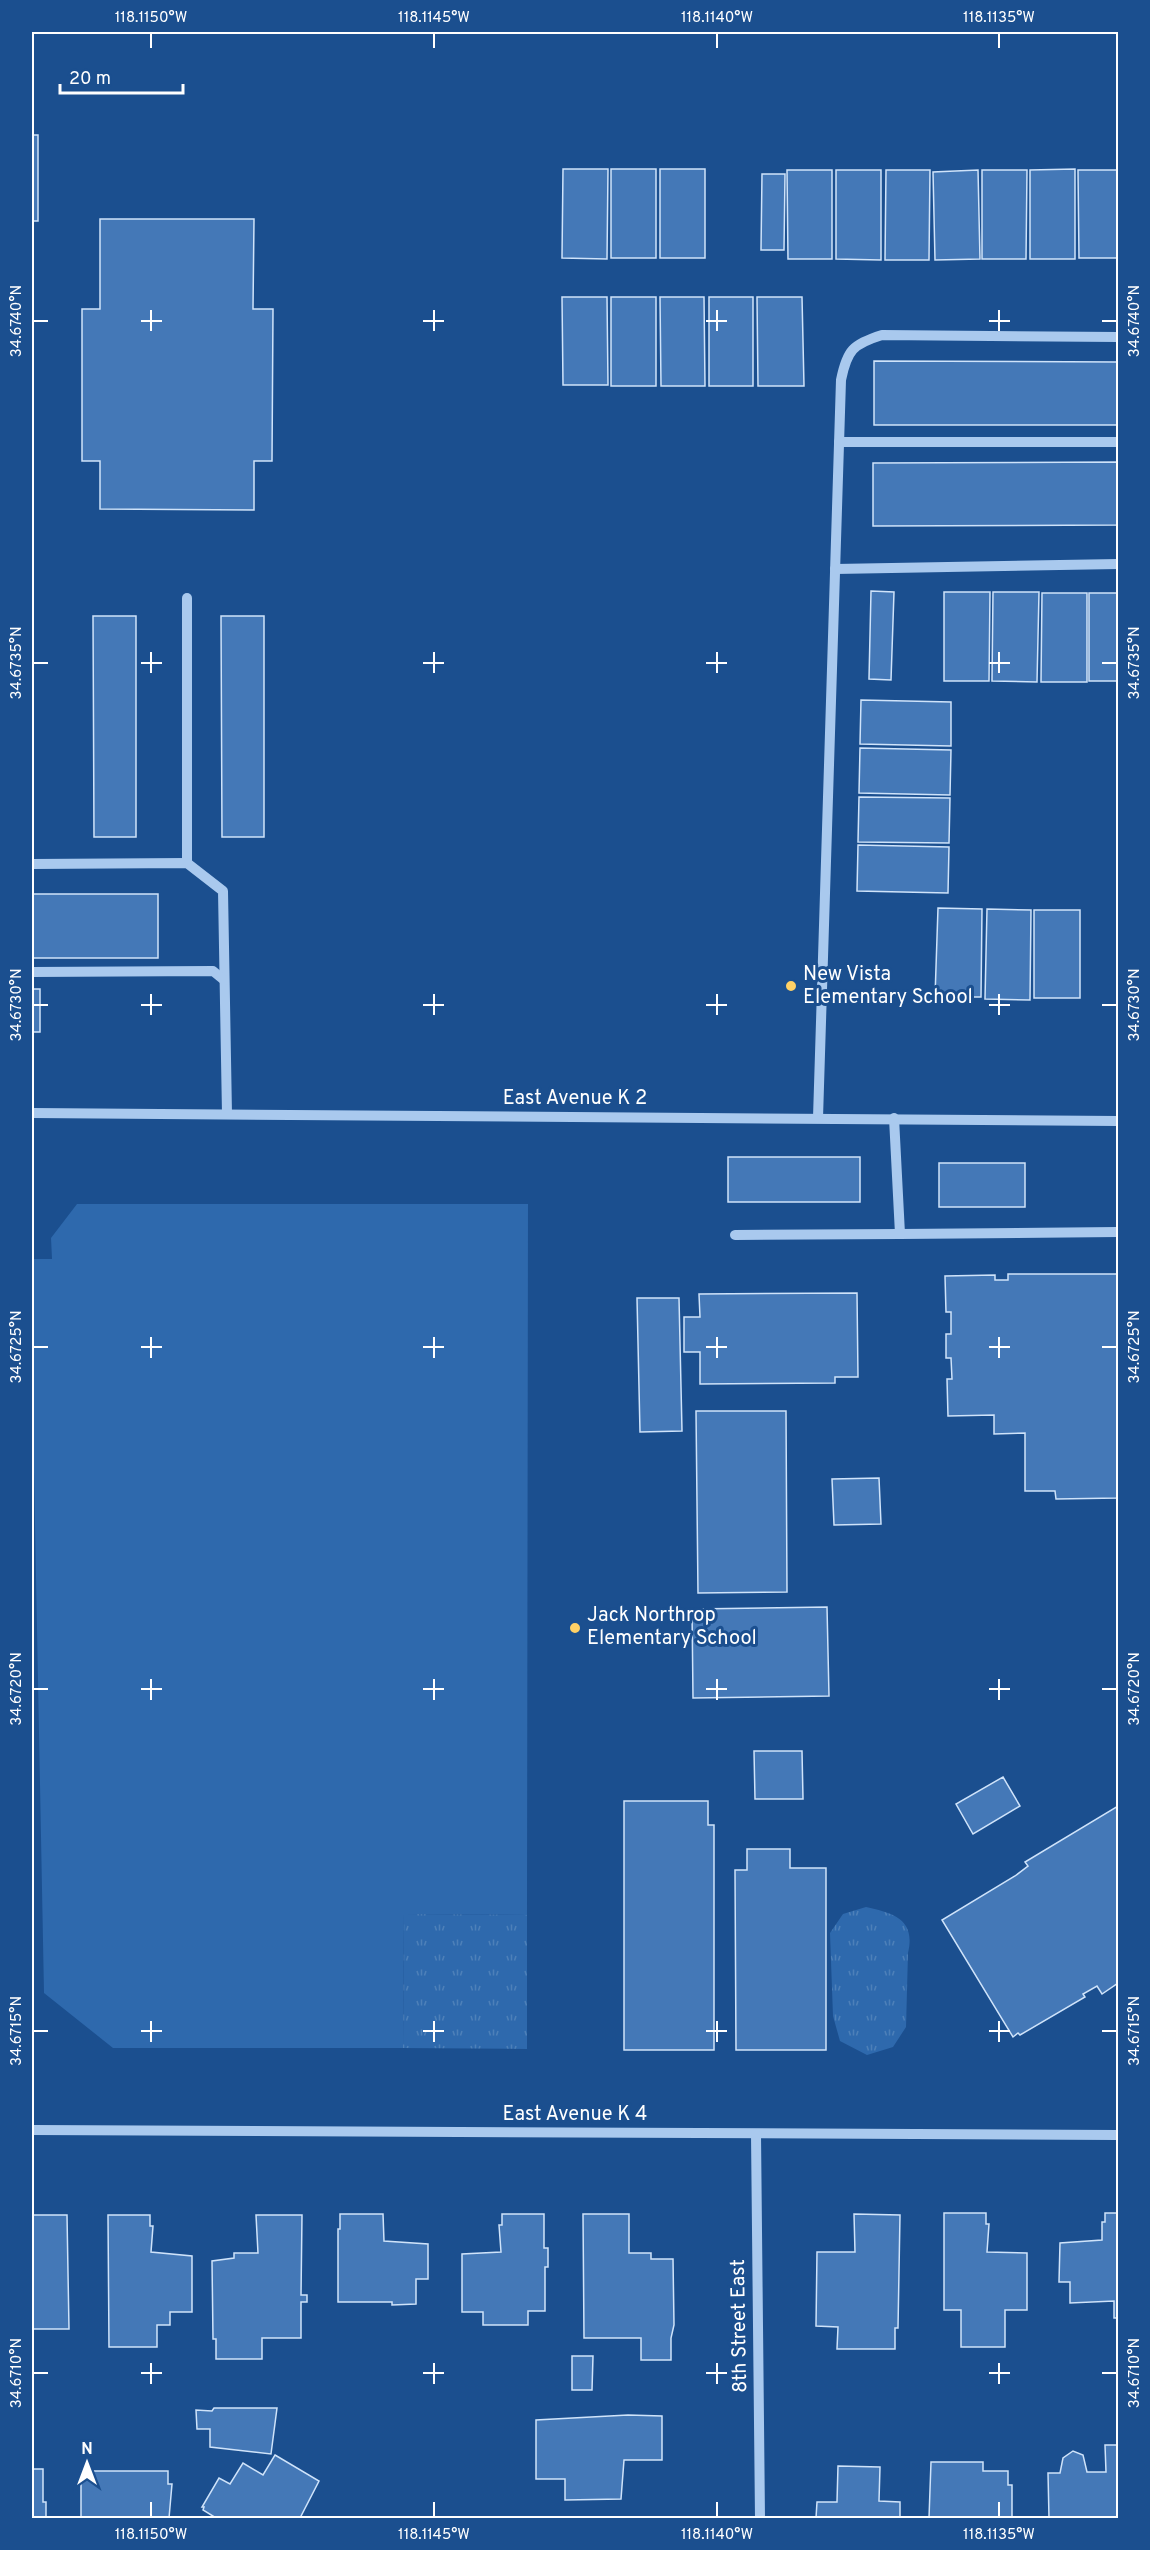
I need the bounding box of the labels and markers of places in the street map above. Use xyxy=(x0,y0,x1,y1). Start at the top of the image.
place label: New Vista Elementary School xyxy=(803,962,973,1011)
marker: New Vista Elementary School xyxy=(784,979,798,993)
place label: Jack Northrop Elementary School xyxy=(587,1603,757,1652)
marker: Jack Northrop Elementary School xyxy=(568,1621,582,1635)

